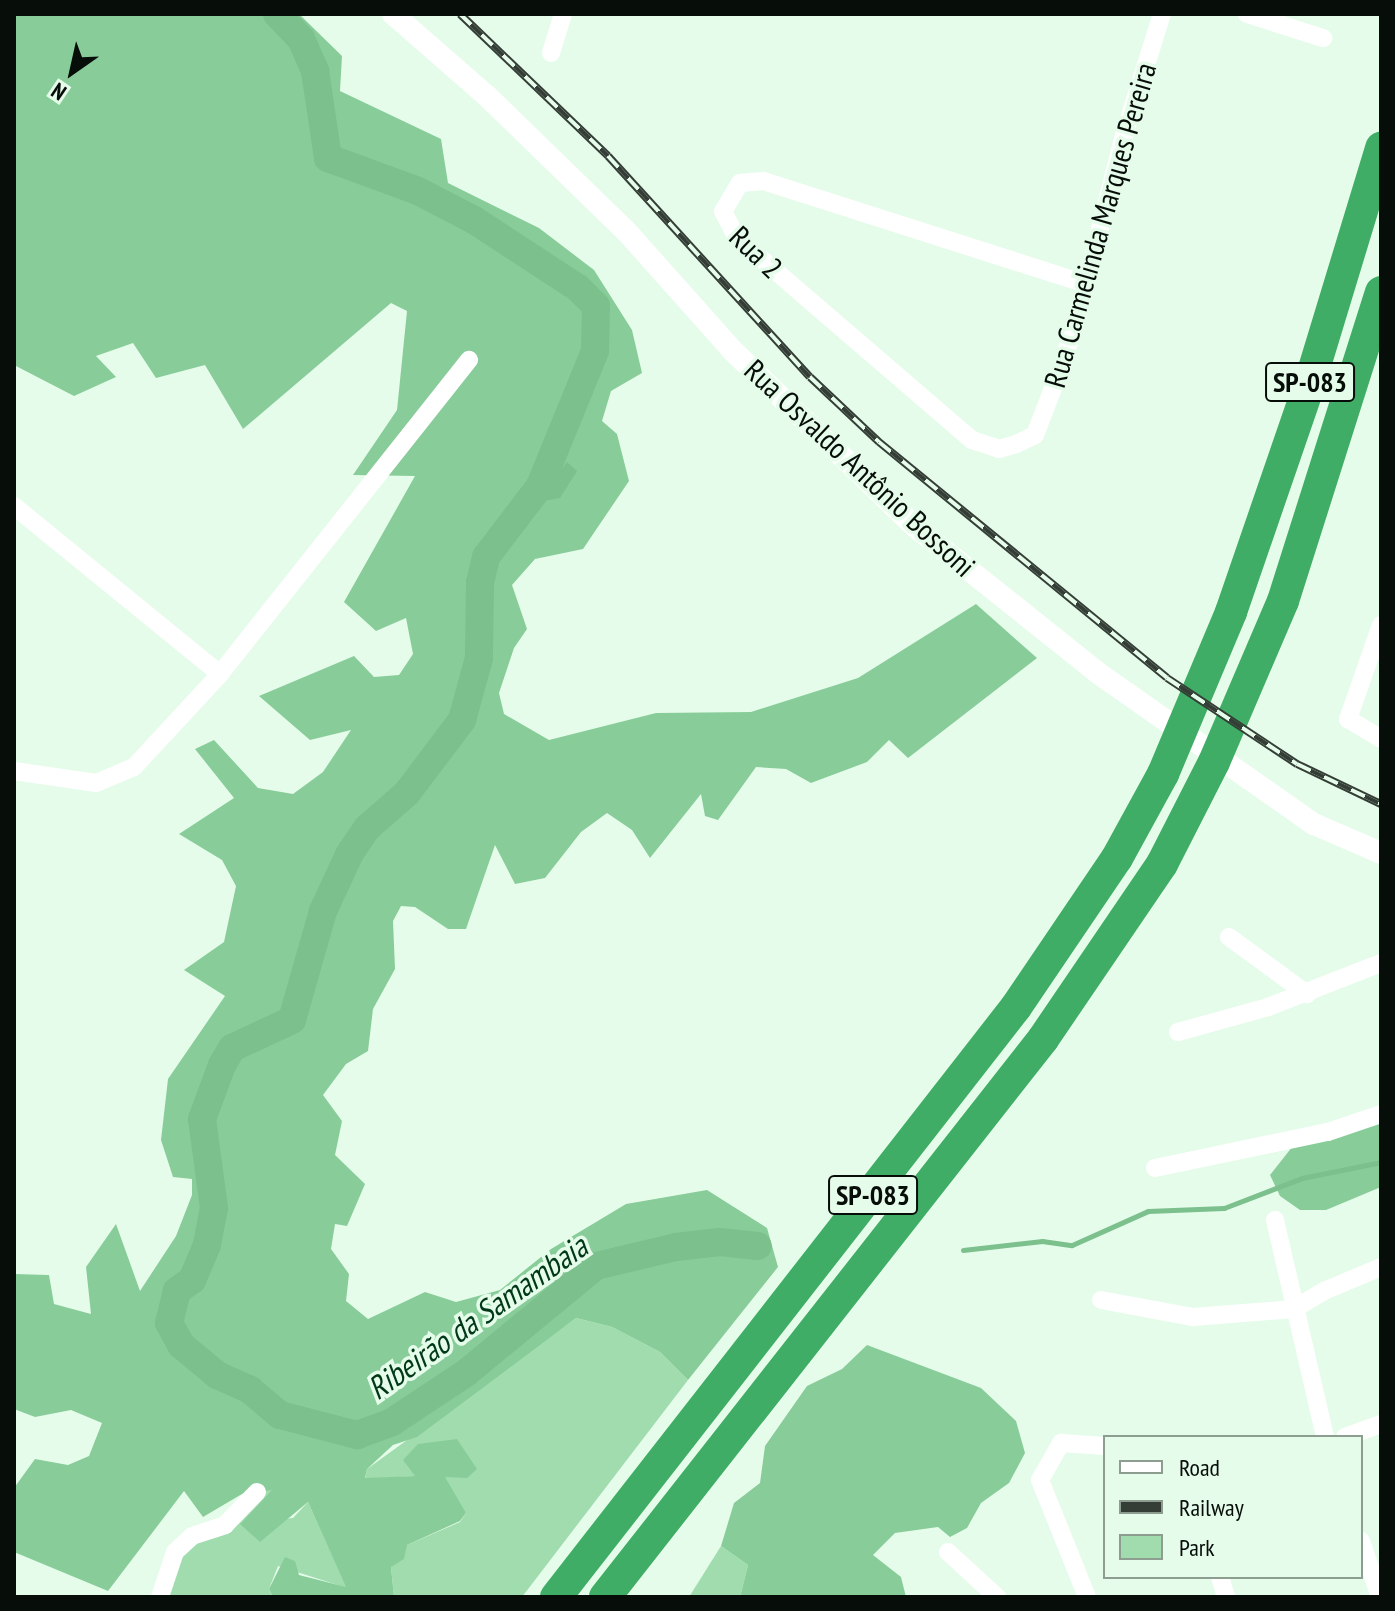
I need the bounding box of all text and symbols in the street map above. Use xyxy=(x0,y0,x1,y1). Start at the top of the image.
north arrow xyxy=(32,32,112,112)
street label: Rua Carmelinda Marques Pereira xyxy=(1036,59,1164,391)
text: N xyxy=(46,77,71,107)
street label: Rua 2 xyxy=(722,218,790,286)
street label: Rua Osvaldo Antônio Bossoni xyxy=(737,352,983,584)
road number: SP-083 xyxy=(1264,358,1356,406)
road number: SP-083 xyxy=(827,1171,919,1219)
water label: Ribeirão da Samambaia xyxy=(360,1227,594,1407)
legend xyxy=(1103,1435,1363,1579)
text: Road xyxy=(1179,1452,1220,1483)
text: Railway xyxy=(1179,1492,1244,1523)
text: Park xyxy=(1179,1532,1215,1563)

